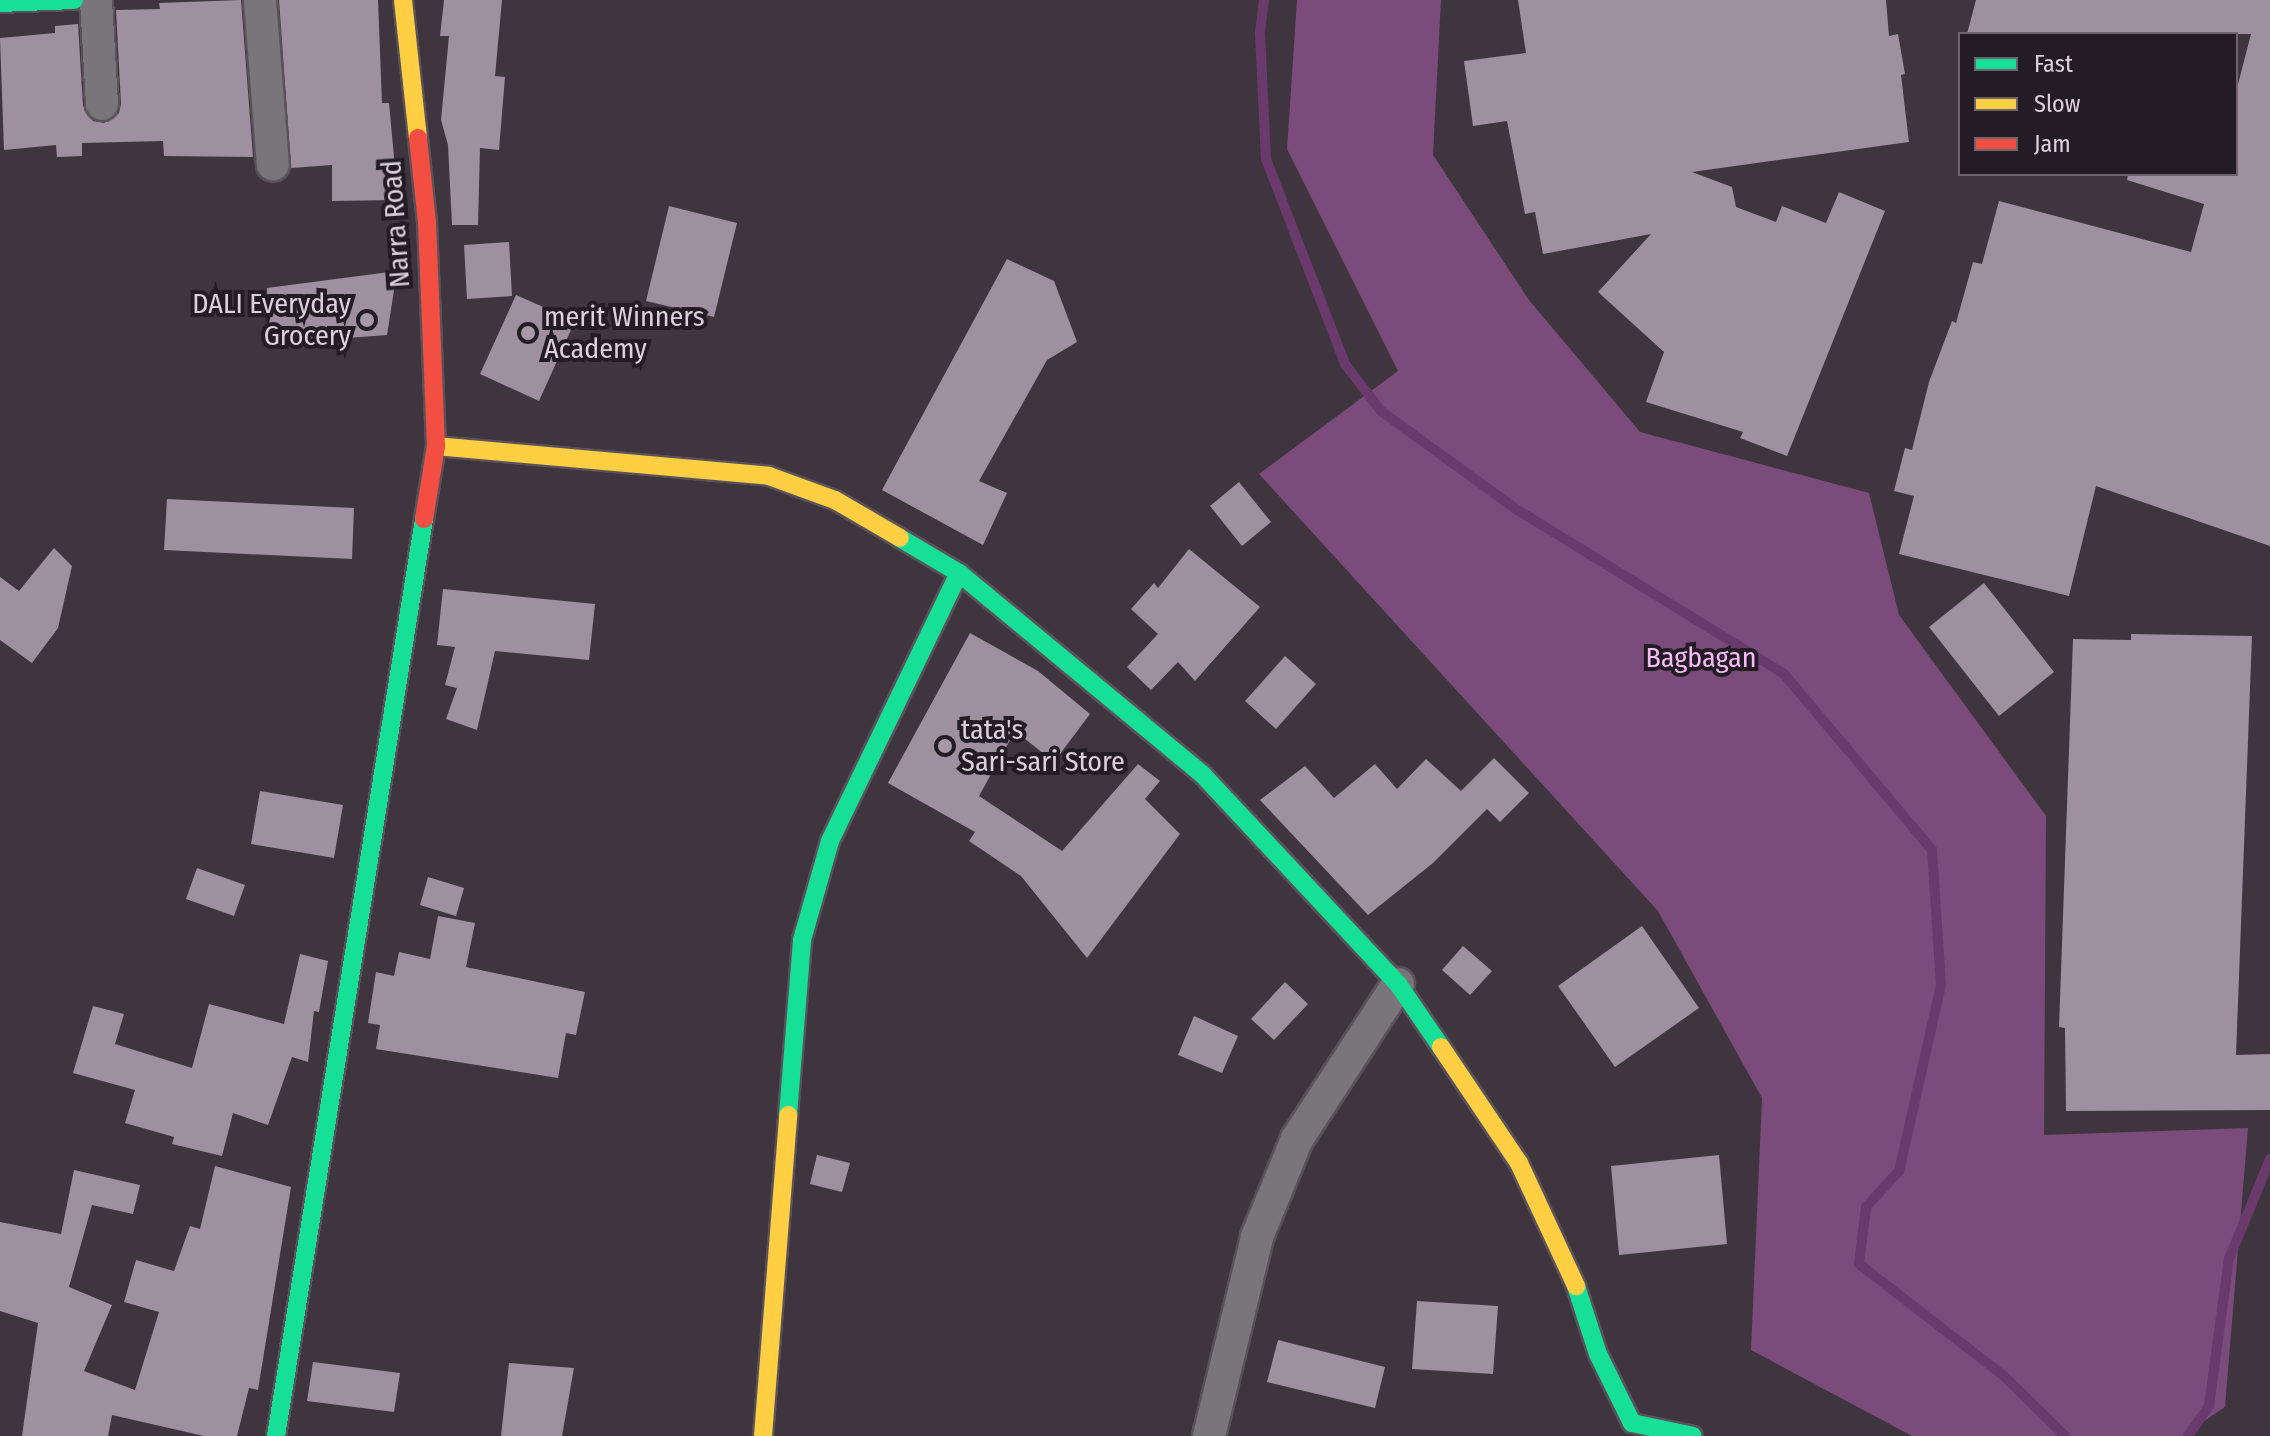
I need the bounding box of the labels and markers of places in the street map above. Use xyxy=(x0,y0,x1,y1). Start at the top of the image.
place label: DALI Everyday Grocery xyxy=(192,287,351,353)
place label: merit Winners Academy xyxy=(544,300,705,366)
marker: DALI Everyday Grocery xyxy=(358,311,376,329)
marker: merit Winners Academy xyxy=(519,324,537,342)
place label: tata's Sari-sari Store xyxy=(961,713,1125,779)
marker: tata's Sari-sari Store xyxy=(936,737,954,755)

